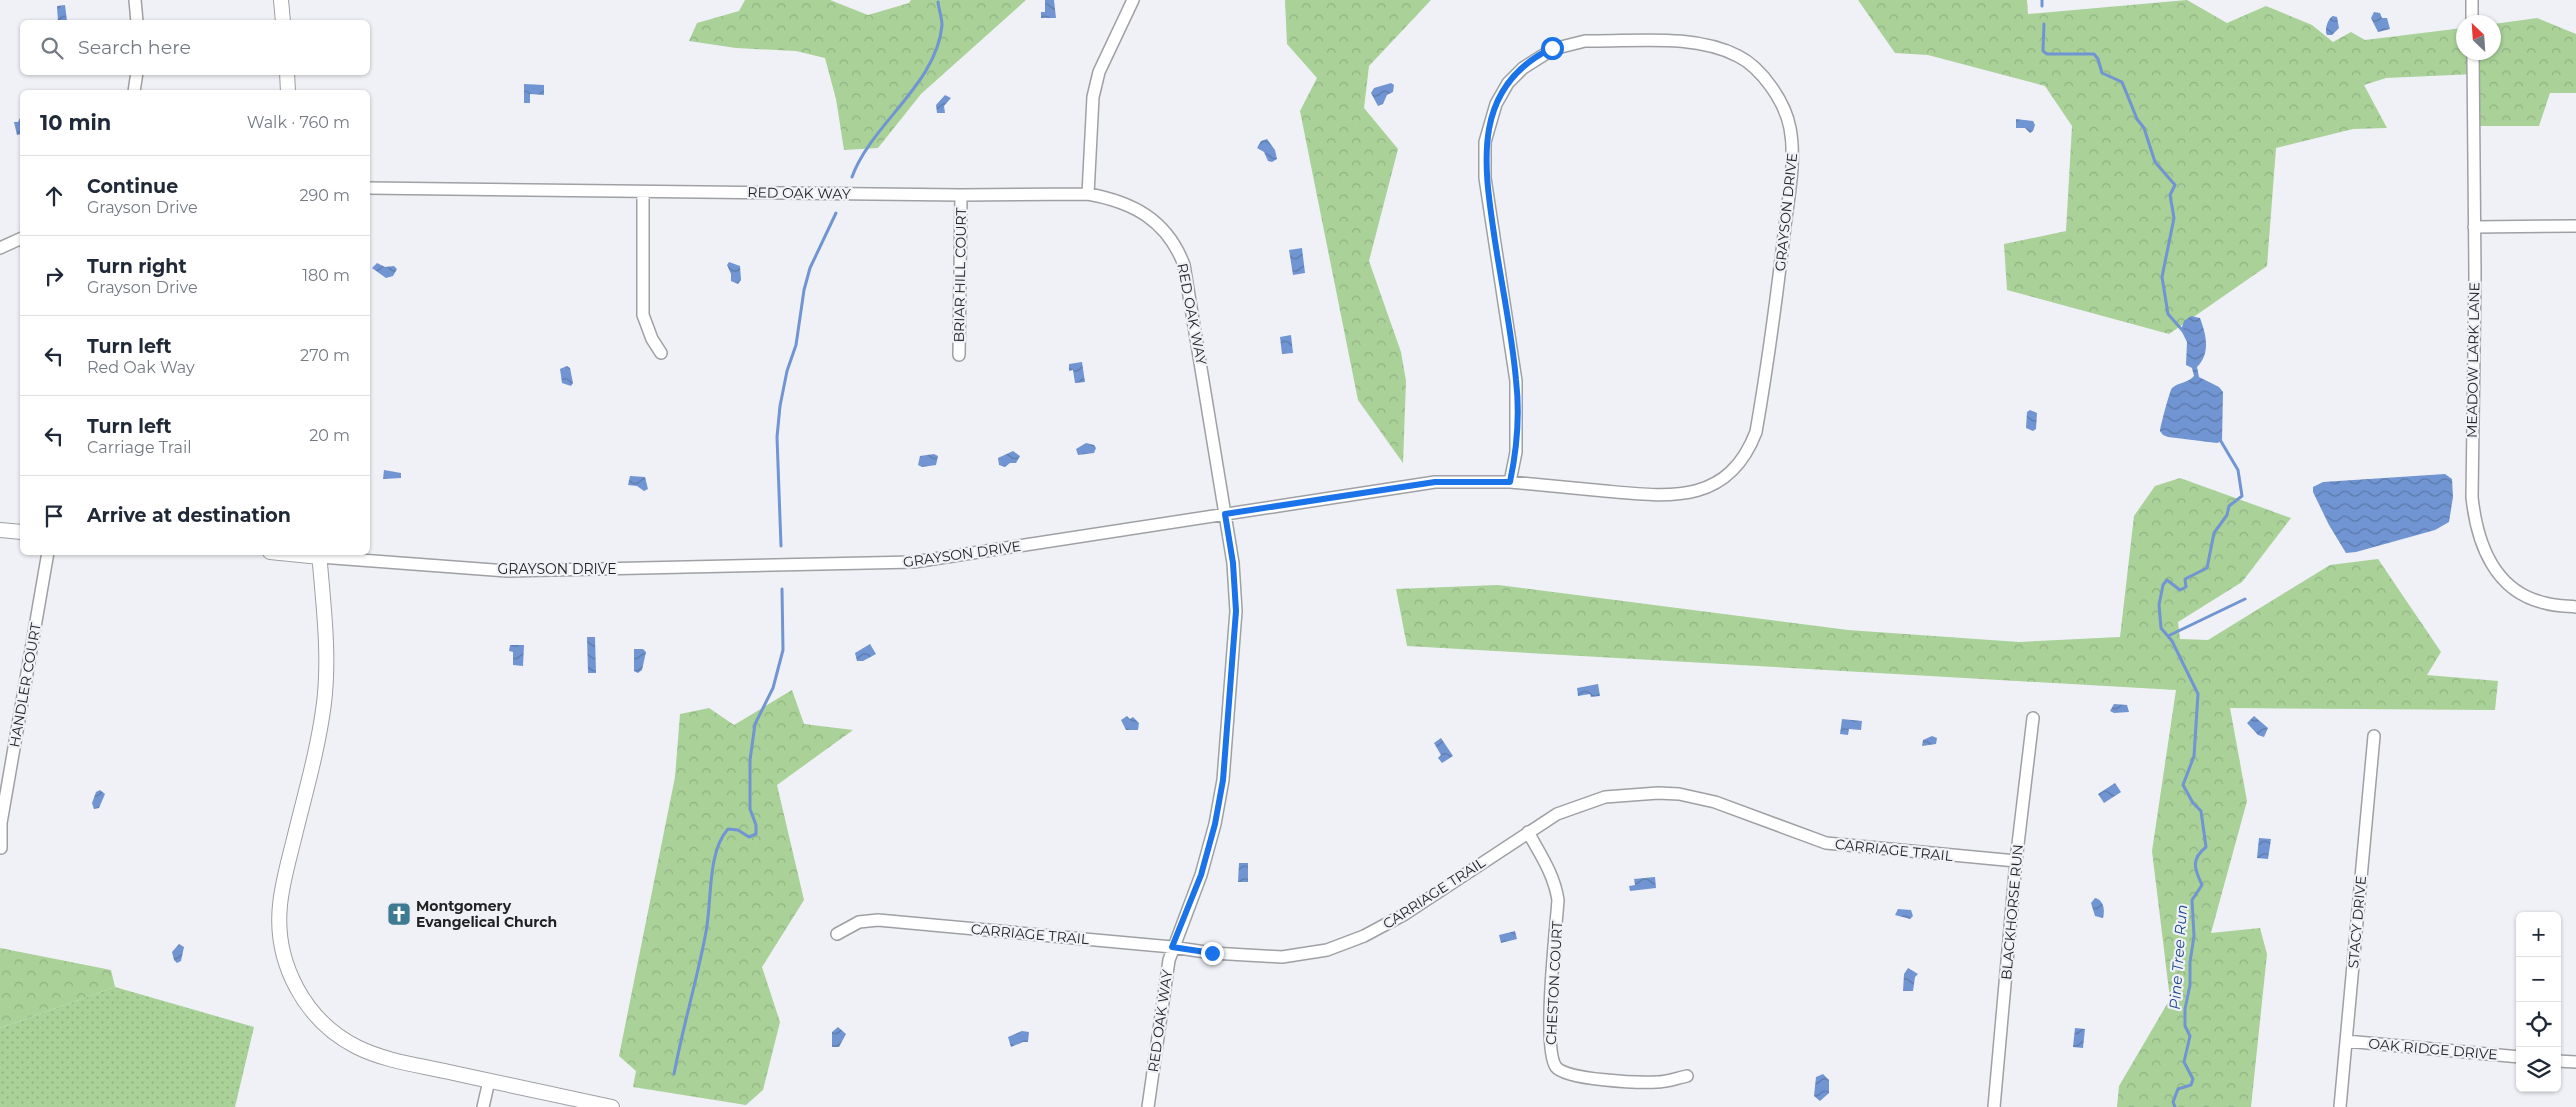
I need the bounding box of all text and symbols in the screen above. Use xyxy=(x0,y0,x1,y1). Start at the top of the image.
north arrow xyxy=(2456,15,2501,60)
search box xyxy=(20,20,370,75)
icon: search xyxy=(38,34,66,62)
text: Search here xyxy=(78,36,191,59)
route start xyxy=(1541,37,1564,60)
text: 10 min xyxy=(40,110,111,135)
text: Walk · 760 m xyxy=(247,113,350,132)
street label: GRAYSON DRIVE xyxy=(1771,152,1801,272)
text: Continue xyxy=(87,175,178,198)
icon: ahead xyxy=(40,182,68,210)
street label: RED OAK WAY xyxy=(747,183,851,203)
text: 290 m xyxy=(299,186,350,205)
text: Grayson Drive xyxy=(87,198,198,217)
street label: BRIAR HILL COURT xyxy=(950,207,970,343)
text: Turn right xyxy=(87,255,187,278)
icon: right xyxy=(40,262,68,290)
street label: RED OAK WAY xyxy=(1173,262,1211,367)
text: 180 m xyxy=(302,266,350,285)
text: Grayson Drive xyxy=(87,278,198,297)
street label: MEADOW LARK LANE xyxy=(2463,282,2483,438)
text: Turn left xyxy=(87,335,172,358)
icon: left xyxy=(40,342,68,370)
text: 270 m xyxy=(300,346,350,365)
text: Red Oak Way xyxy=(87,358,195,377)
text: Turn left xyxy=(87,415,172,438)
icon: left xyxy=(40,422,68,450)
text: 20 m xyxy=(309,426,350,445)
text: Carriage Trail xyxy=(87,438,192,457)
icon: arrive xyxy=(40,502,68,530)
text: Arrive at destination xyxy=(87,504,291,527)
street label: GRAYSON DRIVE xyxy=(902,537,1022,571)
street label: GRAYSON DRIVE xyxy=(497,560,617,578)
street label: HANDLER COURT xyxy=(5,621,45,749)
street label: CARRIAGE TRAIL xyxy=(1834,835,1955,865)
street label: BLACKHORSE RUN xyxy=(1997,843,2027,981)
street label: CARRIAGE TRAIL xyxy=(1379,853,1489,933)
street label: STACY DRIVE xyxy=(2344,875,2370,969)
place label: Montgomery Evangelical Church xyxy=(416,897,557,931)
church icon: Montgomery Evangelical Church xyxy=(386,901,412,927)
water label: Pine Tree Run xyxy=(2165,904,2191,1010)
map controls xyxy=(2516,912,2561,1092)
button: + xyxy=(2516,912,2561,957)
street label: CARRIAGE TRAIL xyxy=(970,920,1091,948)
street label: CHESTON COURT xyxy=(1542,921,1566,1045)
route end xyxy=(1201,942,1224,965)
button: − xyxy=(2516,957,2561,1002)
street label: RED OAK WAY xyxy=(1144,968,1176,1073)
button: locate xyxy=(2516,1002,2561,1047)
street label: OAK RIDGE DRIVE xyxy=(2368,1034,2498,1064)
button: layers xyxy=(2516,1047,2561,1092)

